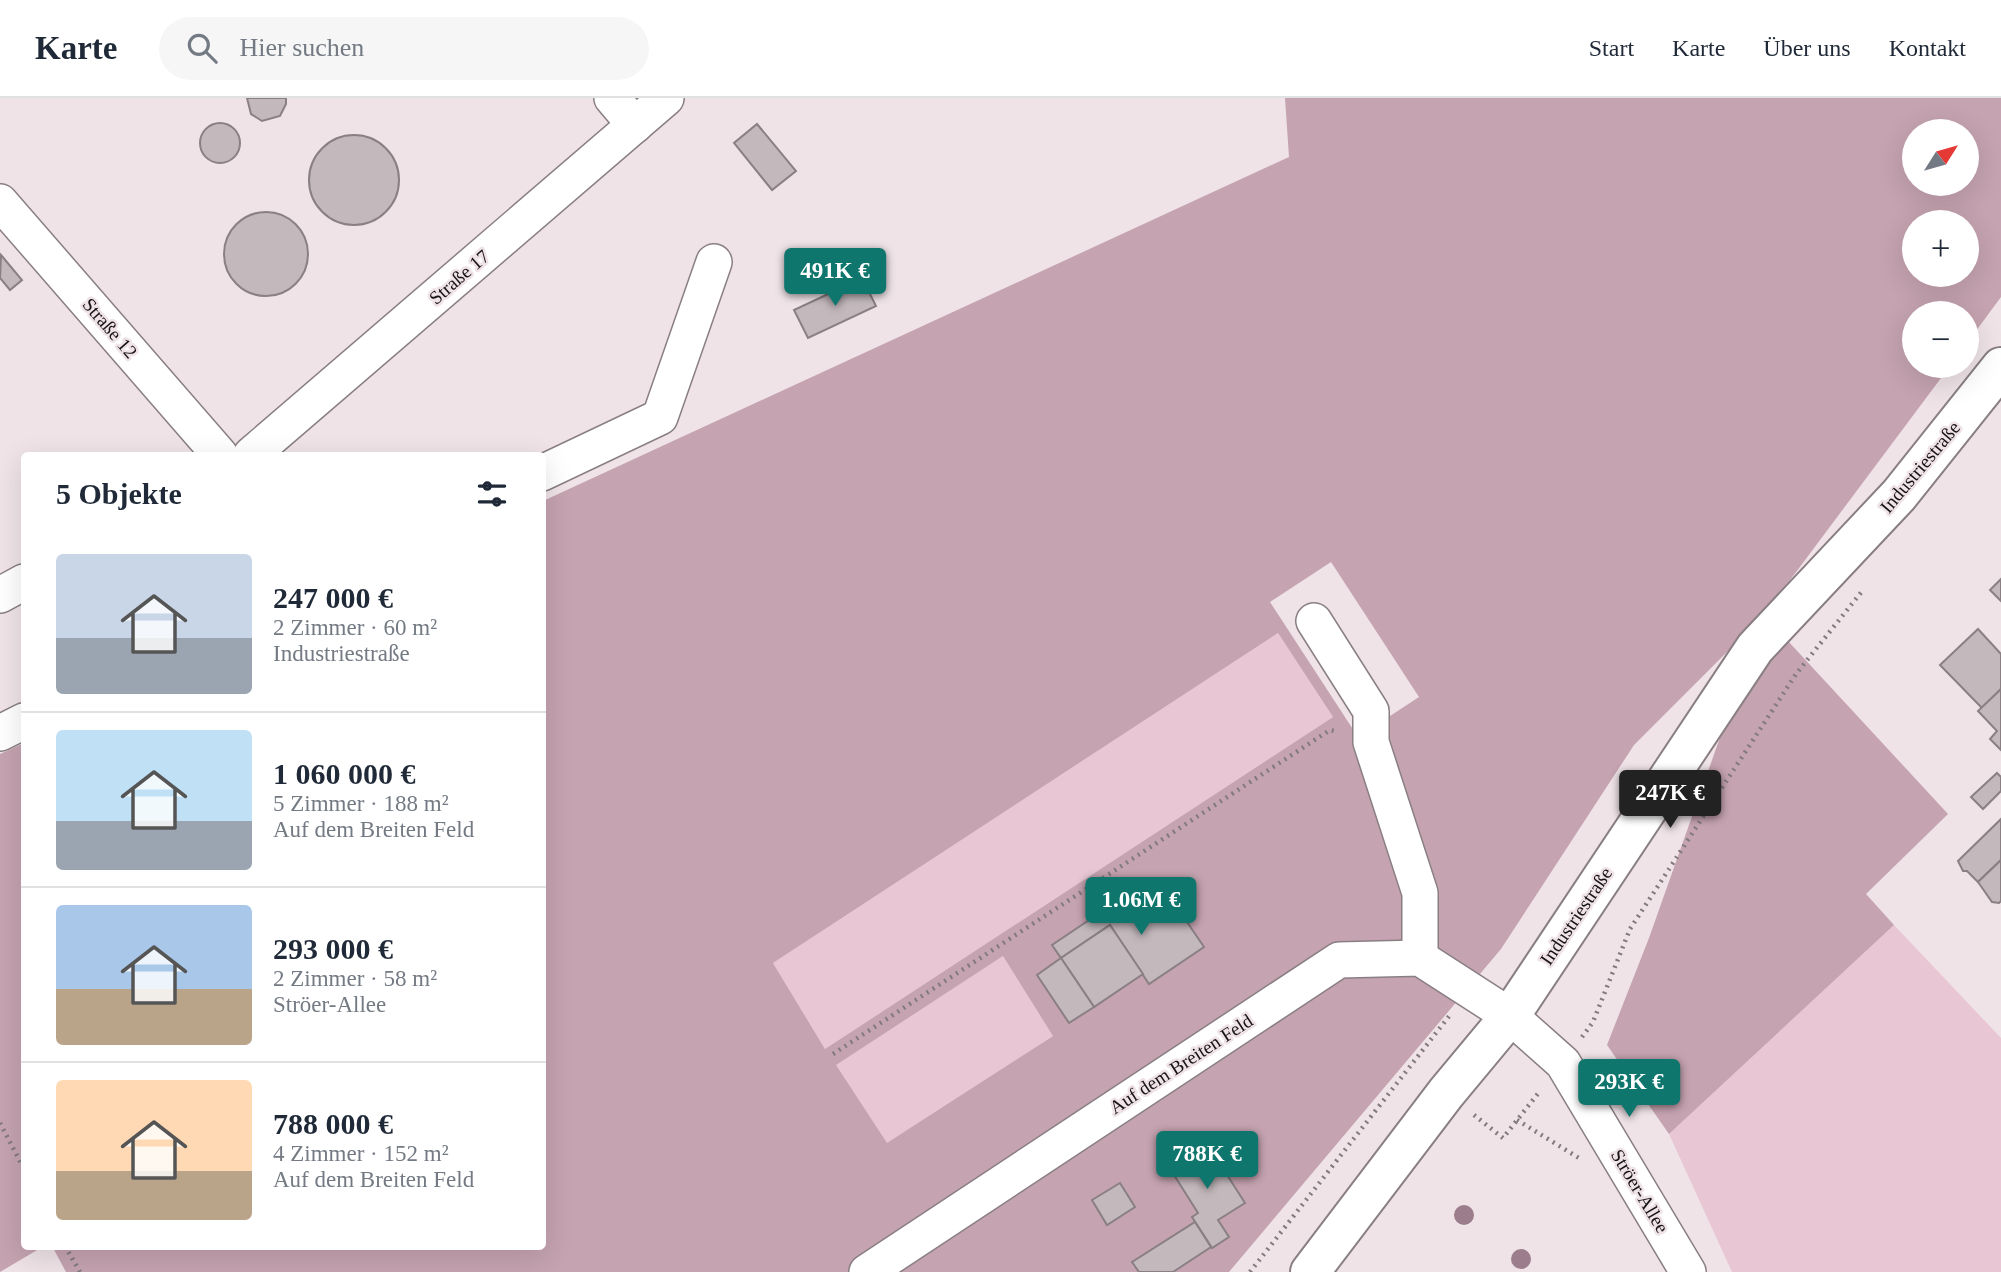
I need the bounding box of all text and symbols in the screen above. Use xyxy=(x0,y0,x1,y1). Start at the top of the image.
search box xyxy=(159,17,649,80)
icon: search xyxy=(183,29,221,67)
text: Karte xyxy=(35,30,117,66)
text: Hier suchen xyxy=(239,33,364,62)
text: Start xyxy=(1589,35,1634,61)
text: Karte xyxy=(1672,35,1725,61)
text: Über uns xyxy=(1763,35,1851,61)
text: Kontakt xyxy=(1889,35,1966,61)
north arrow xyxy=(1902,119,1979,196)
map controls xyxy=(1902,119,1979,378)
button: + xyxy=(1902,210,1979,287)
street label: Straße 17 xyxy=(425,245,493,309)
pin: 491K € xyxy=(778,248,892,308)
text: 491K € xyxy=(800,258,870,283)
street label: Straße 12 xyxy=(78,294,142,362)
button: − xyxy=(1902,301,1979,378)
street label: Industriestraße xyxy=(1876,417,1964,517)
icon: filters xyxy=(473,475,511,513)
text: 5 Objekte xyxy=(56,477,182,510)
text: 247 000 € xyxy=(273,581,393,614)
icon: home xyxy=(112,582,196,666)
text: 2 Zimmer · 60 m² xyxy=(273,615,437,640)
text: Industriestraße xyxy=(273,641,410,666)
text: 1 060 000 € xyxy=(273,757,416,790)
icon: home xyxy=(112,758,196,842)
pin: 247K € xyxy=(1613,770,1727,830)
text: 247K € xyxy=(1635,780,1705,805)
text: 5 Zimmer · 188 m² xyxy=(273,791,449,816)
text: Auf dem Breiten Feld xyxy=(273,817,474,842)
street label: Industriestraße xyxy=(1536,863,1616,969)
pin: 1.06M € xyxy=(1076,878,1206,937)
text: 1.06M € xyxy=(1101,887,1181,912)
text: 293 000 € xyxy=(273,932,393,965)
icon: home xyxy=(112,933,196,1017)
text: 2 Zimmer · 58 m² xyxy=(273,966,437,991)
text: Ströer-Allee xyxy=(273,992,386,1017)
street label: Auf dem Breiten Feld xyxy=(1106,1010,1257,1118)
pin: 293K € xyxy=(1572,1060,1686,1119)
text: 293K € xyxy=(1594,1069,1664,1094)
text: 788 000 € xyxy=(273,1107,393,1140)
icon: home xyxy=(112,1108,196,1192)
pin: 788K € xyxy=(1150,1132,1264,1191)
text: 4 Zimmer · 152 m² xyxy=(273,1141,449,1166)
text: 788K € xyxy=(1172,1141,1242,1166)
street label: Ströer-Allee xyxy=(1607,1146,1673,1236)
text: Auf dem Breiten Feld xyxy=(273,1167,474,1192)

